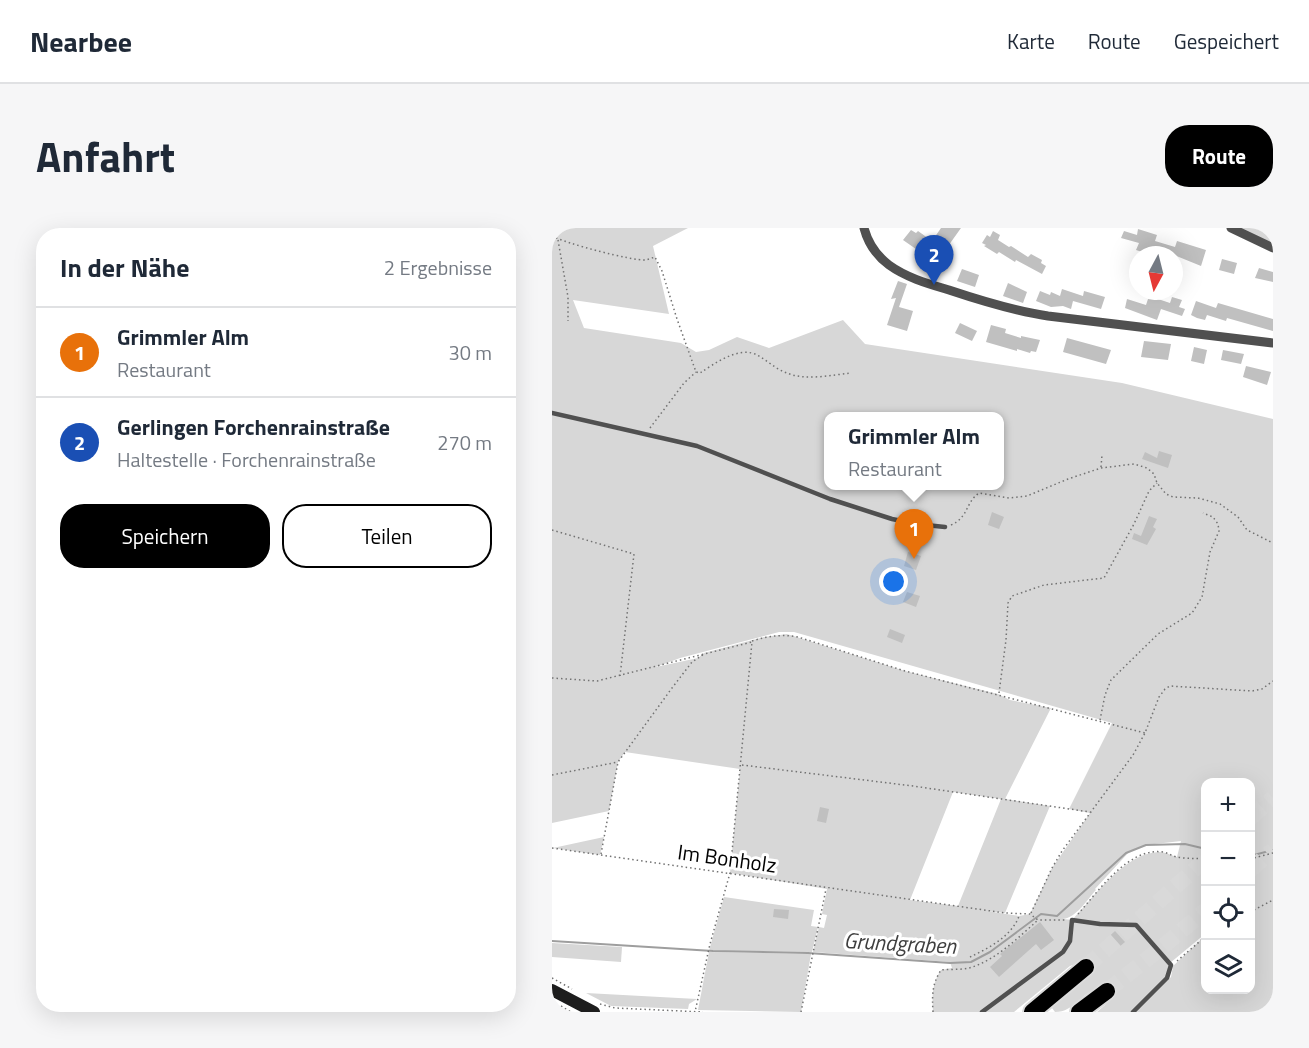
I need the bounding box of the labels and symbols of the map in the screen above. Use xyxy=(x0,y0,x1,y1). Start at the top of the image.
pin: 2 xyxy=(914,236,953,285)
north arrow xyxy=(1129,246,1183,300)
pin: 1 xyxy=(894,510,934,559)
your location xyxy=(879,567,908,596)
street label: Im Bonholz xyxy=(676,835,778,881)
water label: Grundgraben xyxy=(843,923,958,963)

